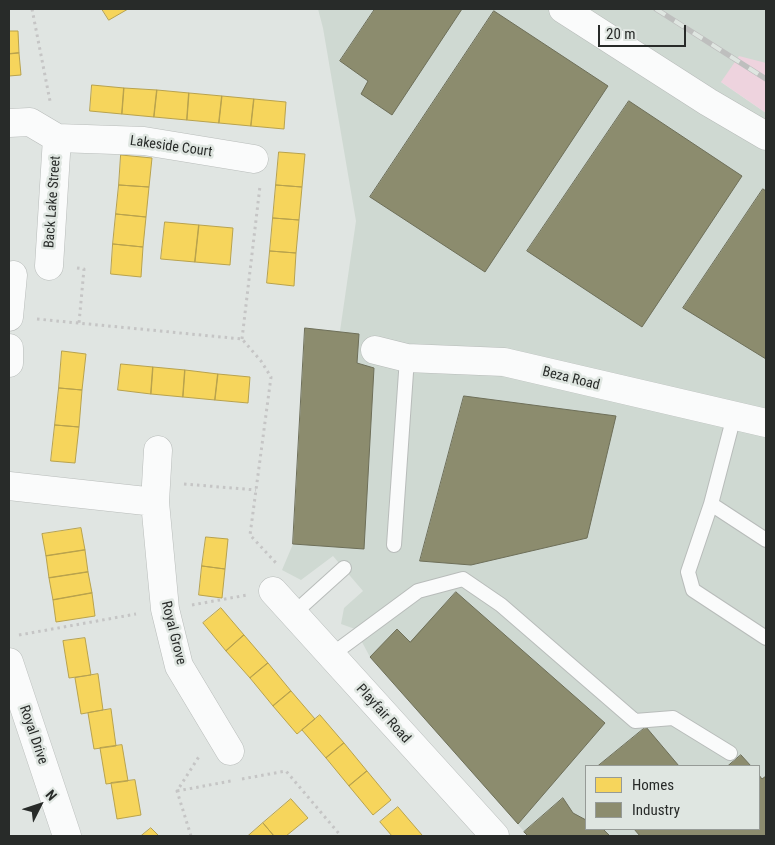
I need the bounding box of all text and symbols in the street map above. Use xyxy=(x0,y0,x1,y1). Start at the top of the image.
scale bar xyxy=(600,15,688,47)
text: 20 m xyxy=(606,25,636,43)
street label: Lakeside Court xyxy=(129,133,213,161)
street label: Back Lake Street xyxy=(41,155,65,249)
street label: Beza Road xyxy=(541,364,601,394)
street label: Royal Grove xyxy=(157,599,189,667)
street label: Playfair Road xyxy=(352,681,414,747)
street label: Royal Drive xyxy=(15,703,51,767)
legend xyxy=(585,765,760,830)
text: Homes xyxy=(632,776,674,794)
north arrow xyxy=(15,780,65,830)
text: N xyxy=(42,787,60,804)
text: Industry xyxy=(632,801,680,819)

